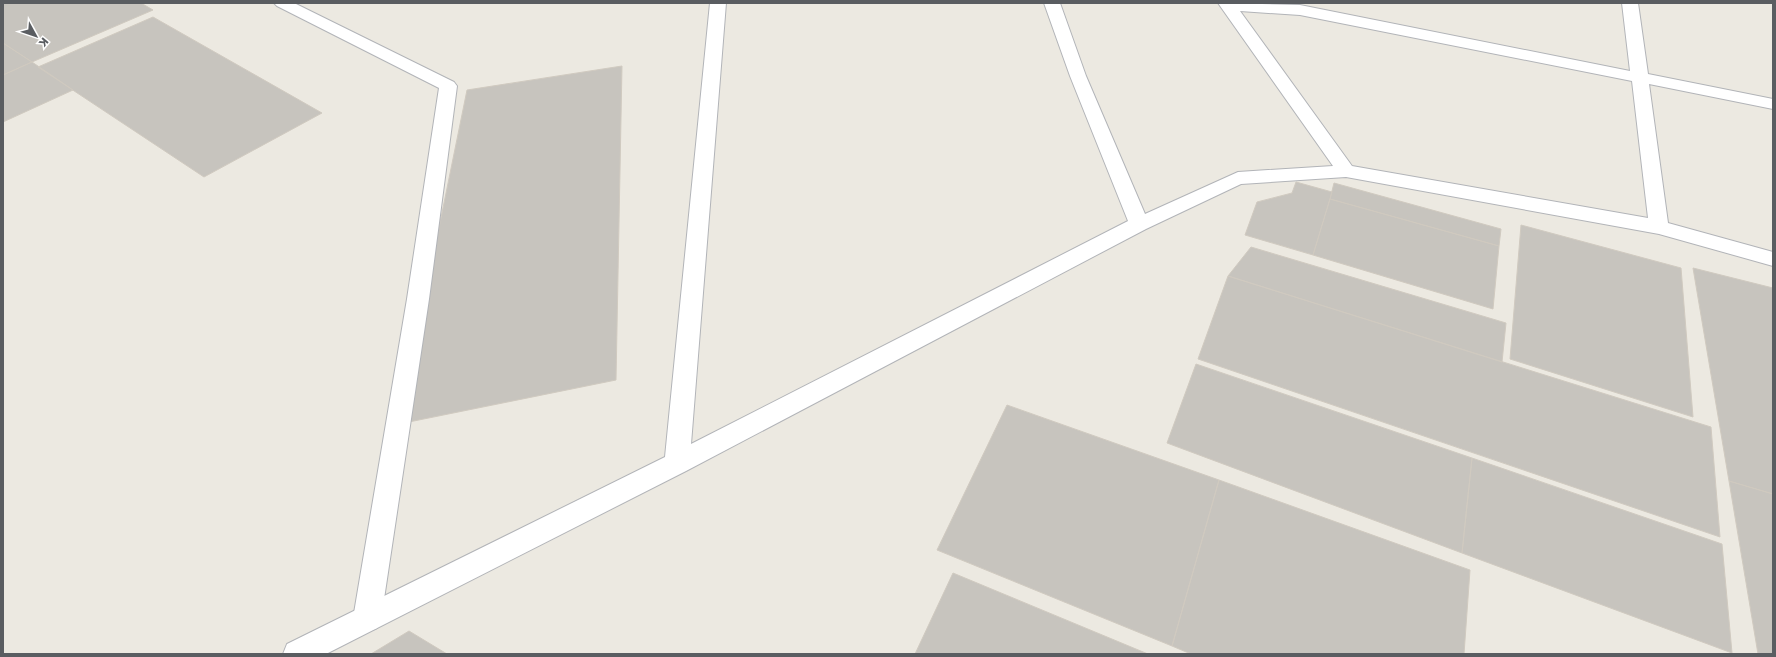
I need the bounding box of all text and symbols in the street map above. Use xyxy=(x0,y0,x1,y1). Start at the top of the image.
north arrow xyxy=(16,16,56,56)
text: K xyxy=(36,36,52,50)

